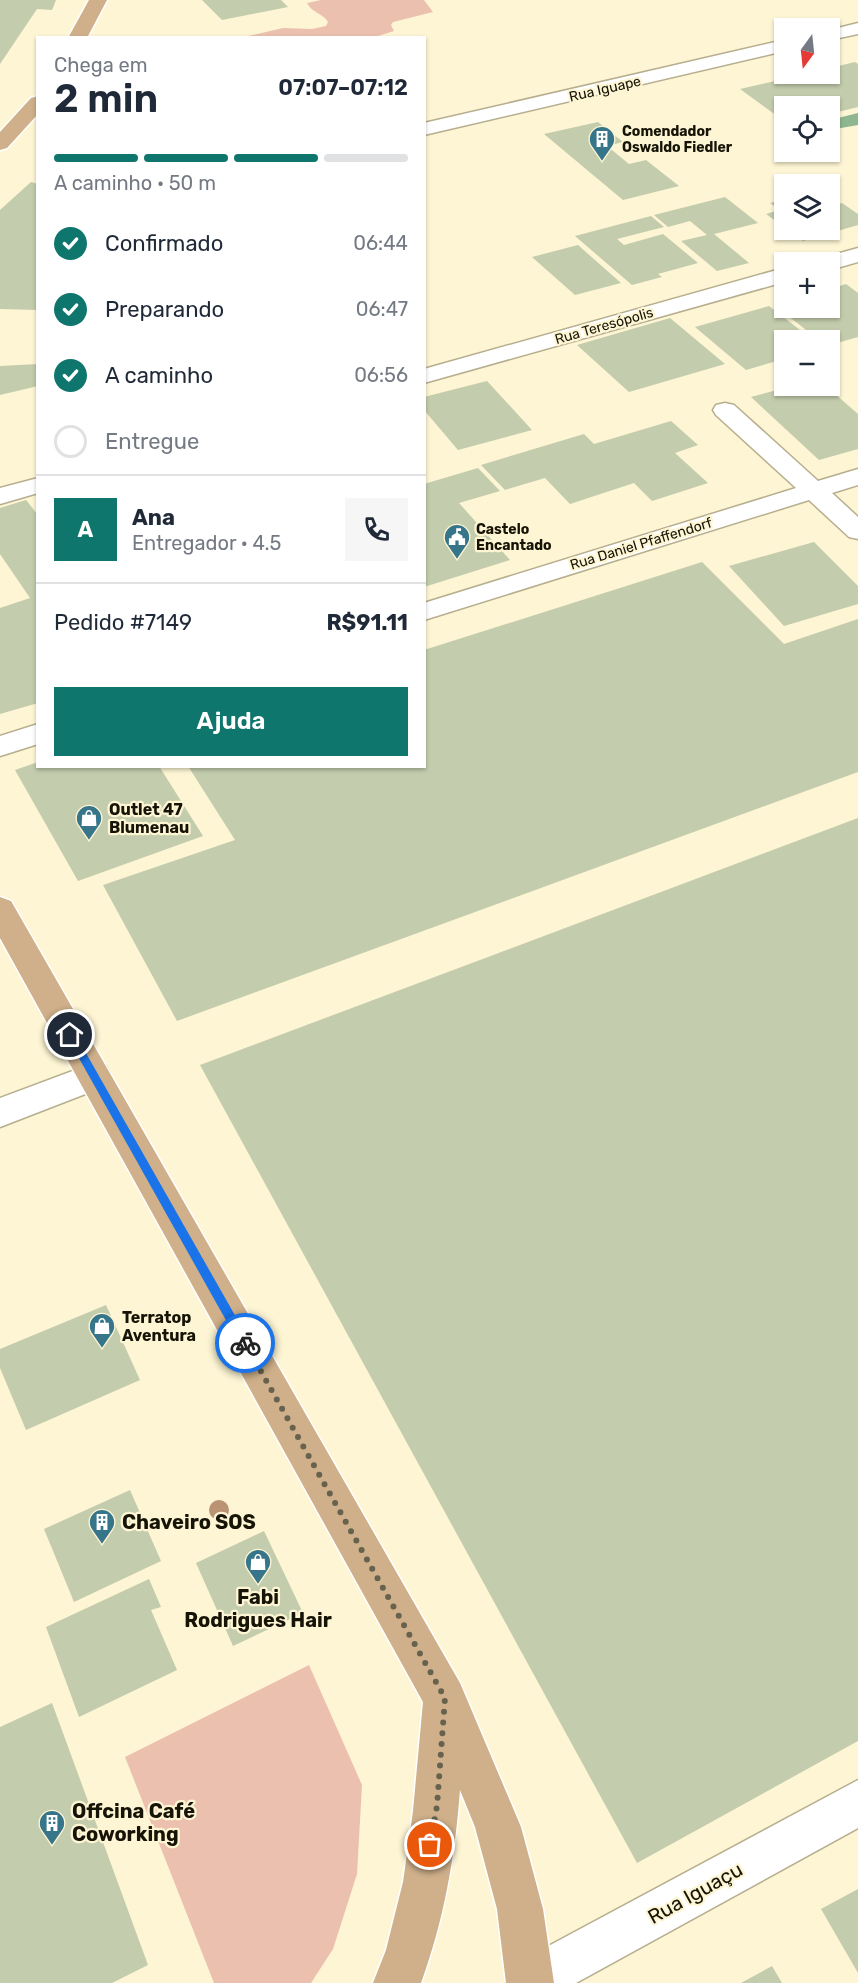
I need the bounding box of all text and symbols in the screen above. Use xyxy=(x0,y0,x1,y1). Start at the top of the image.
north arrow xyxy=(774,18,840,84)
map controls xyxy=(774,18,840,396)
text: Chega em xyxy=(54,53,148,77)
street label: Rua Iguape xyxy=(567,72,643,106)
text: 07:07–07:12 xyxy=(278,74,408,101)
text: 2 min xyxy=(54,76,158,122)
button: locate xyxy=(774,96,840,162)
place label: Comendador Oswaldo Fiedler xyxy=(622,123,733,156)
building icon: Comendador Oswaldo Fiedler xyxy=(587,124,617,162)
text: A caminho · 50 m xyxy=(54,171,216,195)
button: layers xyxy=(774,174,840,240)
icon: check xyxy=(54,227,87,260)
text: Confirmado xyxy=(105,230,223,257)
text: 06:44 xyxy=(353,231,408,255)
button: + xyxy=(774,252,840,318)
icon: check xyxy=(54,293,87,326)
text: Preparando xyxy=(105,296,224,323)
text: 06:47 xyxy=(356,297,408,321)
street label: Rua Teresópolis xyxy=(553,304,655,348)
button: − xyxy=(774,330,840,396)
icon: check xyxy=(54,359,87,392)
text: A caminho xyxy=(105,362,213,389)
text: 06:56 xyxy=(354,363,408,387)
text: Entregue xyxy=(105,428,199,455)
button: phone xyxy=(345,498,408,561)
text: Ana xyxy=(132,504,175,531)
street label: Rua Daniel Pfaffendorf xyxy=(568,514,715,574)
text: A xyxy=(78,516,93,543)
place label: Castelo Encantado xyxy=(476,521,552,554)
public building icon: Castelo Encantado xyxy=(442,522,472,560)
text: Entregador · 4.5 xyxy=(132,531,281,555)
text: Pedido #7149 xyxy=(54,609,192,636)
text: R$91.11 xyxy=(326,609,408,636)
button: Ajuda xyxy=(54,687,408,756)
place label: Outlet 47 Blumenau xyxy=(109,800,189,837)
shop icon: Outlet 47 Blumenau xyxy=(74,803,104,841)
pin xyxy=(44,1009,95,1060)
icon: home xyxy=(53,1018,86,1051)
place label: Terratop Aventura xyxy=(122,1308,196,1345)
shop icon: Terratop Aventura xyxy=(87,1311,117,1349)
courier xyxy=(215,1313,275,1373)
icon: bike xyxy=(229,1327,262,1360)
building icon: Chaveiro SOS xyxy=(87,1507,117,1545)
place label: Chaveiro SOS xyxy=(122,1510,256,1534)
shop icon: Fabi Rodrigues Hair xyxy=(243,1547,273,1585)
place label: Fabi Rodrigues Hair xyxy=(184,1585,332,1632)
place label: Offcina Café Coworking xyxy=(72,1799,195,1846)
building icon: Offcina Café Coworking xyxy=(37,1808,67,1846)
pin xyxy=(404,1819,455,1870)
icon: bag xyxy=(413,1828,446,1861)
street label: Rua Iguaçu xyxy=(643,1857,747,1929)

